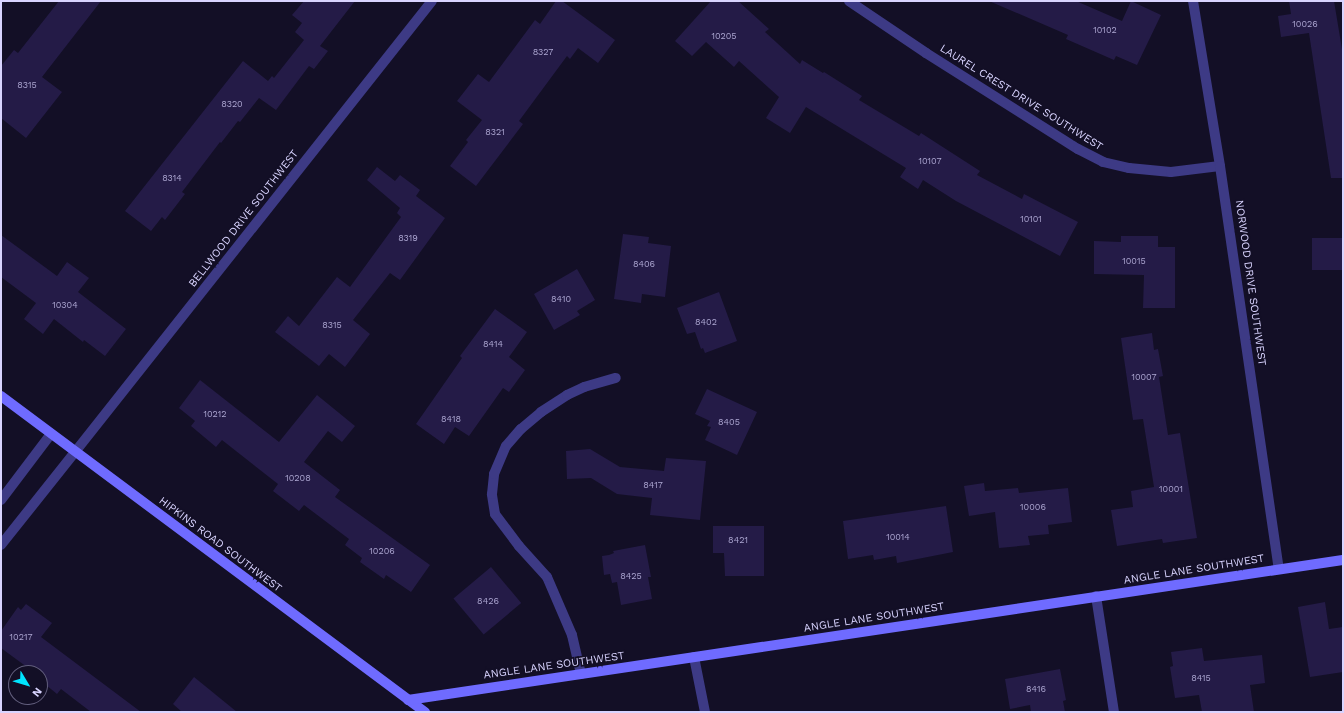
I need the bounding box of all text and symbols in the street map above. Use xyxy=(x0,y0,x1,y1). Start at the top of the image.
house number: 10026 xyxy=(1292,19,1318,29)
house number: 10102 xyxy=(1093,25,1117,35)
house number: 10205 xyxy=(711,31,737,41)
street label: LAUREL CREST DRIVE SOUTHWEST xyxy=(937,42,1105,154)
house number: 8327 xyxy=(533,47,553,57)
house number: 8315 xyxy=(17,80,37,90)
house number: 8320 xyxy=(221,99,243,109)
house number: 8321 xyxy=(485,127,505,137)
street label: BELLWOOD DRIVE SOUTHWEST xyxy=(186,148,302,290)
house number: 10107 xyxy=(918,156,942,166)
house number: 8314 xyxy=(162,173,182,183)
street label: NORWOOD DRIVE SOUTHWEST xyxy=(1232,199,1268,367)
house number: 10101 xyxy=(1020,214,1042,224)
house number: 8319 xyxy=(398,233,418,243)
house number: 10015 xyxy=(1122,256,1146,266)
house number: 8406 xyxy=(633,259,655,269)
house number: 8410 xyxy=(551,294,571,304)
house number: 10304 xyxy=(52,300,78,310)
house number: 8402 xyxy=(695,317,717,327)
house number: 8315 xyxy=(322,320,342,330)
house number: 8414 xyxy=(483,339,503,349)
house number: 10007 xyxy=(1131,372,1157,382)
house number: 10212 xyxy=(203,409,227,419)
house number: 8418 xyxy=(441,414,461,424)
house number: 8405 xyxy=(718,417,740,427)
house number: 10208 xyxy=(285,473,311,483)
house number: 8417 xyxy=(643,480,663,490)
house number: 10001 xyxy=(1159,484,1183,494)
street label: HIPKINS ROAD SOUTHWEST xyxy=(156,495,284,595)
house number: 10006 xyxy=(1020,502,1046,512)
house number: 10014 xyxy=(886,532,910,542)
house number: 8421 xyxy=(728,535,748,545)
house number: 10206 xyxy=(369,546,395,556)
street label: ANGLE LANE SOUTHWEST xyxy=(1123,552,1265,588)
house number: 8425 xyxy=(620,571,642,581)
house number: 8426 xyxy=(477,596,499,606)
street label: ANGLE LANE SOUTHWEST xyxy=(803,600,945,636)
house number: 10217 xyxy=(10,632,32,642)
street label: ANGLE LANE SOUTHWEST xyxy=(483,650,625,682)
north arrow xyxy=(8,665,48,705)
house number: 8415 xyxy=(1191,673,1211,683)
house number: 8416 xyxy=(1026,684,1046,694)
text: N xyxy=(29,685,45,699)

